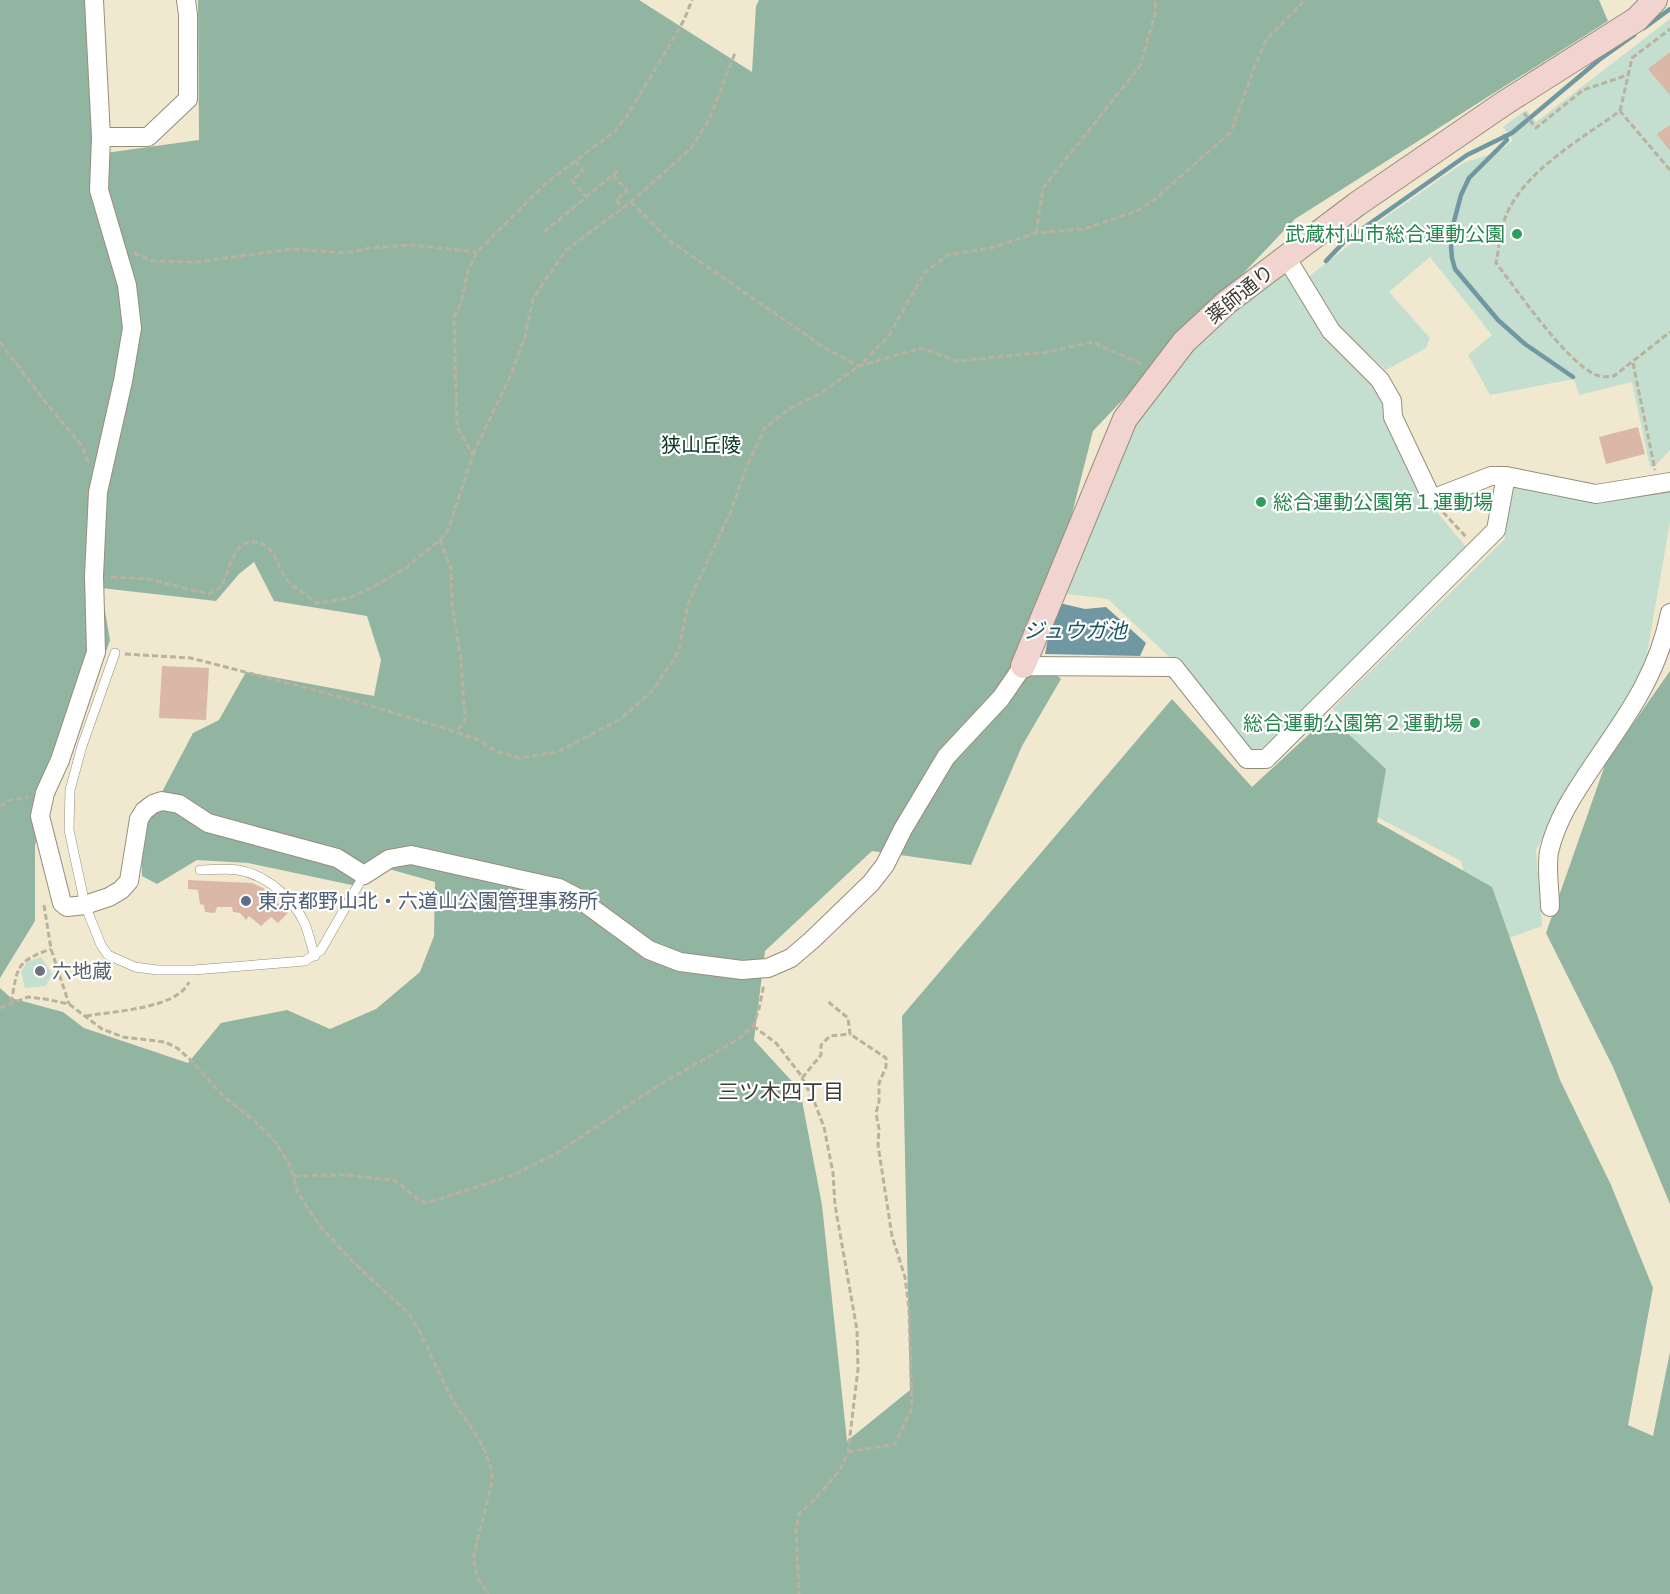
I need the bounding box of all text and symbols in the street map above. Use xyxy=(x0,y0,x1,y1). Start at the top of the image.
place label: 武蔵村山市総合運動公園 xyxy=(1285,220,1505,247)
marker: 武蔵村山市総合運動公園 xyxy=(1510,227,1524,241)
street label: 薬師通り xyxy=(1200,258,1279,329)
park label: 狭山丘陵 xyxy=(661,431,741,458)
place label: 総合運動公園第１運動場 xyxy=(1273,488,1493,515)
marker: 総合運動公園第１運動場 xyxy=(1254,495,1268,509)
water label: ジュウガ池 xyxy=(1023,616,1129,644)
place label: 総合運動公園第２運動場 xyxy=(1243,709,1463,736)
marker: 総合運動公園第２運動場 xyxy=(1468,716,1482,730)
place label: 東京都野山北・六道山公園管理事務所 xyxy=(258,887,598,914)
marker: 東京都野山北・六道山公園管理事務所 xyxy=(239,894,253,908)
place label: 六地蔵 xyxy=(52,957,112,984)
marker: 六地蔵 xyxy=(33,964,47,978)
district label: 三ツ木四丁目 xyxy=(718,1077,844,1105)

